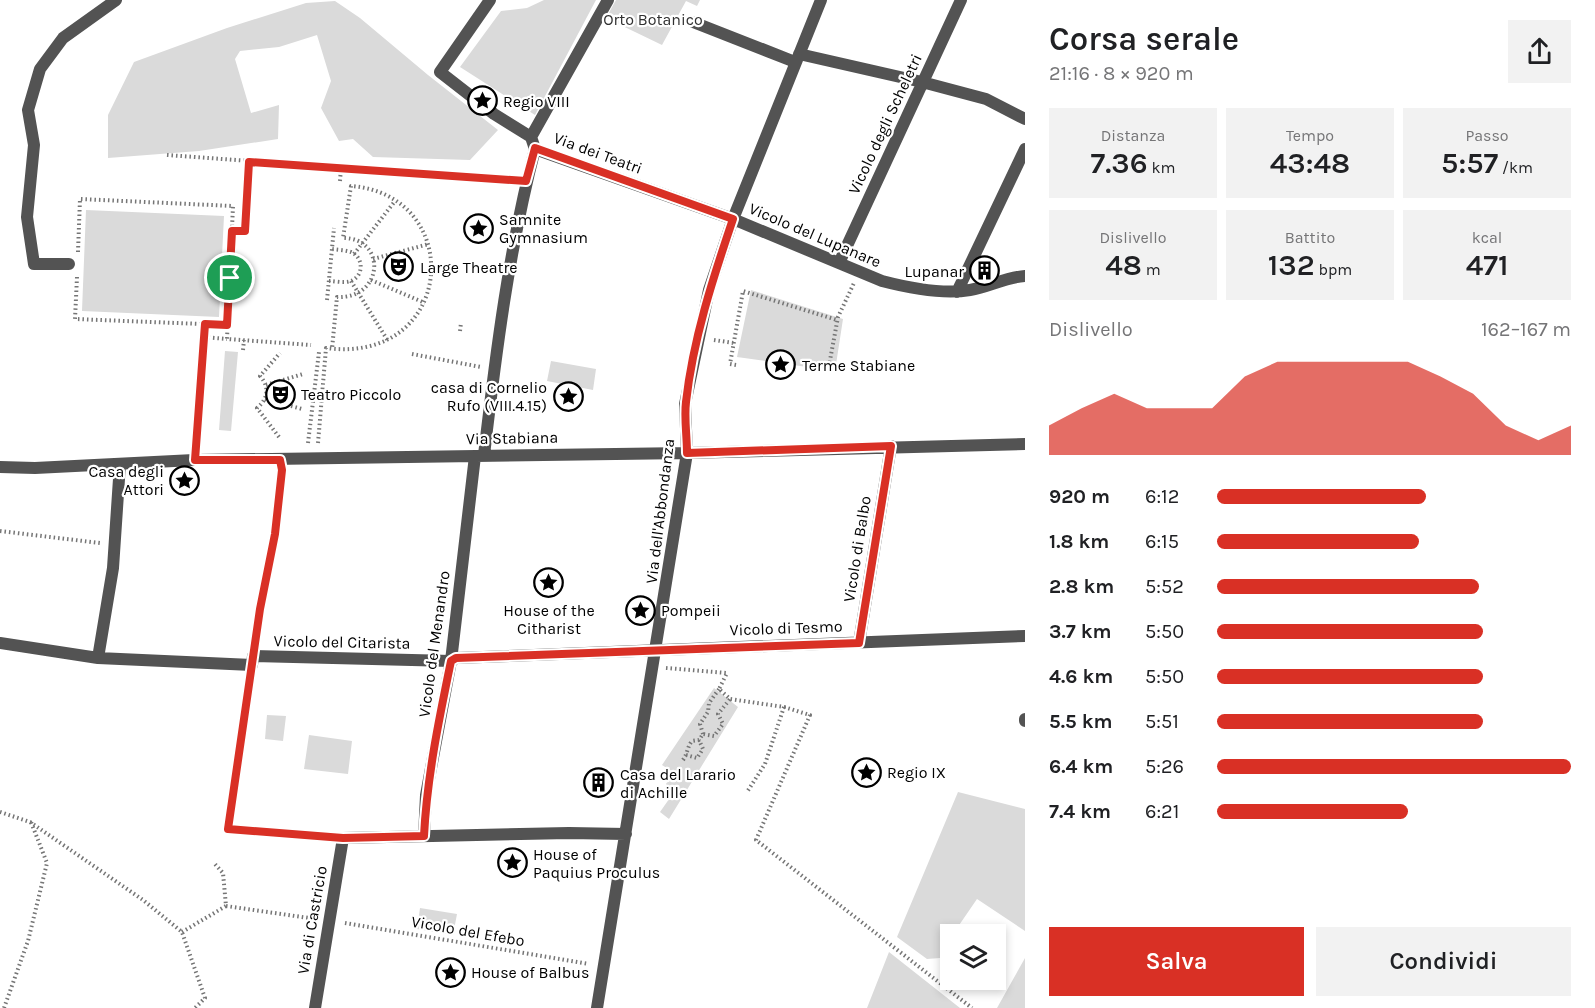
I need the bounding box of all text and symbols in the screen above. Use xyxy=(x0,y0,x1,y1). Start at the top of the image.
park label: Orto Botanico xyxy=(603,10,703,29)
text: Corsa serale xyxy=(1049,20,1239,58)
button: share xyxy=(1508,20,1571,83)
street label: Vicolo degli Scheletri xyxy=(844,51,926,197)
text: 21:16 · 8 × 920 m xyxy=(1049,62,1194,85)
place icon: Regio VIII xyxy=(466,85,498,117)
place label: Regio VIII xyxy=(503,92,570,111)
text: Distanza xyxy=(1101,126,1165,145)
text: Tempo xyxy=(1286,126,1334,145)
text: Passo xyxy=(1465,126,1509,145)
street label: Via dei Teatri xyxy=(551,128,645,178)
text: 7.36 xyxy=(1091,145,1148,181)
text: 43:48 xyxy=(1270,145,1350,181)
text: 5:57 xyxy=(1441,145,1498,181)
text: km xyxy=(1148,158,1175,177)
text: /km xyxy=(1498,158,1533,177)
street label: Vicolo del Lupanare xyxy=(746,199,884,271)
place label: Samnite Gymnasium xyxy=(499,210,588,247)
place icon: Samnite Gymnasium xyxy=(462,212,494,244)
text: Dislivello xyxy=(1100,228,1166,247)
text: Battito xyxy=(1285,228,1335,247)
text: kcal xyxy=(1472,228,1502,247)
text: 48 xyxy=(1105,247,1142,283)
text: 132 xyxy=(1268,247,1315,283)
text: 471 xyxy=(1466,247,1508,283)
theatre icon: Large Theatre xyxy=(383,251,415,283)
pin xyxy=(204,252,255,303)
building icon: Lupanar xyxy=(969,255,1001,287)
place label: Large Theatre xyxy=(420,258,518,277)
text: m xyxy=(1142,260,1161,279)
text: bpm xyxy=(1315,260,1352,279)
icon: arrive xyxy=(213,261,246,294)
place label: Lupanar xyxy=(904,262,964,281)
text: Dislivello xyxy=(1049,318,1133,341)
text: 162–167 m xyxy=(1481,318,1571,341)
place icon: Terme Stabiane xyxy=(765,349,797,381)
place label: Terme Stabiane xyxy=(802,356,915,375)
theatre icon: Teatro Piccolo xyxy=(264,378,296,410)
place label: casa di Cornelio Rufo (VIII.4.15) xyxy=(431,378,547,415)
place icon: casa di Cornelio Rufo (VIII.4.15) xyxy=(552,380,584,412)
place label: Teatro Piccolo xyxy=(301,385,401,404)
street label: Via Stabiana xyxy=(466,428,558,448)
street label: Via dell'Abbondanza xyxy=(642,437,678,585)
place label: Casa degli Attori xyxy=(88,462,164,499)
place icon: Casa degli Attori xyxy=(169,464,201,496)
text: 920 m xyxy=(1049,485,1110,508)
text: 6:12 xyxy=(1145,485,1179,508)
street label: Vicolo di Balbo xyxy=(839,495,875,603)
text: 1.8 km xyxy=(1049,530,1109,553)
text: 6:15 xyxy=(1145,530,1179,553)
place icon: House of the Citharist xyxy=(533,566,565,598)
street label: Vicolo del Menandro xyxy=(414,570,454,718)
text: 2.8 km xyxy=(1049,575,1114,598)
text: 5:52 xyxy=(1145,575,1184,598)
place icon: Pompeii xyxy=(624,594,656,626)
place label: House of the Citharist xyxy=(503,601,595,638)
place label: Pompeii xyxy=(661,601,721,620)
street label: Vicolo di Tesmo xyxy=(729,617,843,639)
text: 3.7 km xyxy=(1049,620,1112,643)
text: 5:50 xyxy=(1145,620,1184,643)
street label: Vicolo del Citarista xyxy=(273,631,411,653)
text: 4.6 km xyxy=(1049,665,1113,688)
text: 5:50 xyxy=(1145,665,1184,688)
text: 5.5 km xyxy=(1049,710,1112,733)
text: 5:51 xyxy=(1145,710,1179,733)
text: 6.4 km xyxy=(1049,755,1113,778)
text: 5:26 xyxy=(1145,755,1184,778)
place icon: Regio IX xyxy=(850,756,882,788)
place label: Regio IX xyxy=(887,763,946,782)
place label: Casa del Larario di Achille xyxy=(620,765,736,802)
building icon: Casa del Larario di Achille xyxy=(583,767,615,799)
text: 7.4 km xyxy=(1049,800,1111,823)
text: 6:21 xyxy=(1145,800,1179,823)
place label: House of Paquius Proculus xyxy=(533,845,660,882)
place icon: House of Paquius Proculus xyxy=(496,847,528,879)
street label: Via di Castricio xyxy=(293,864,331,976)
street label: Vicolo del Efebo xyxy=(410,912,526,950)
map controls xyxy=(940,924,1006,990)
button: layers xyxy=(940,924,1006,990)
button: Salva xyxy=(1049,927,1304,996)
button: Condividi xyxy=(1316,927,1571,996)
place icon: House of Balbus xyxy=(434,956,466,988)
place label: House of Balbus xyxy=(471,963,589,982)

